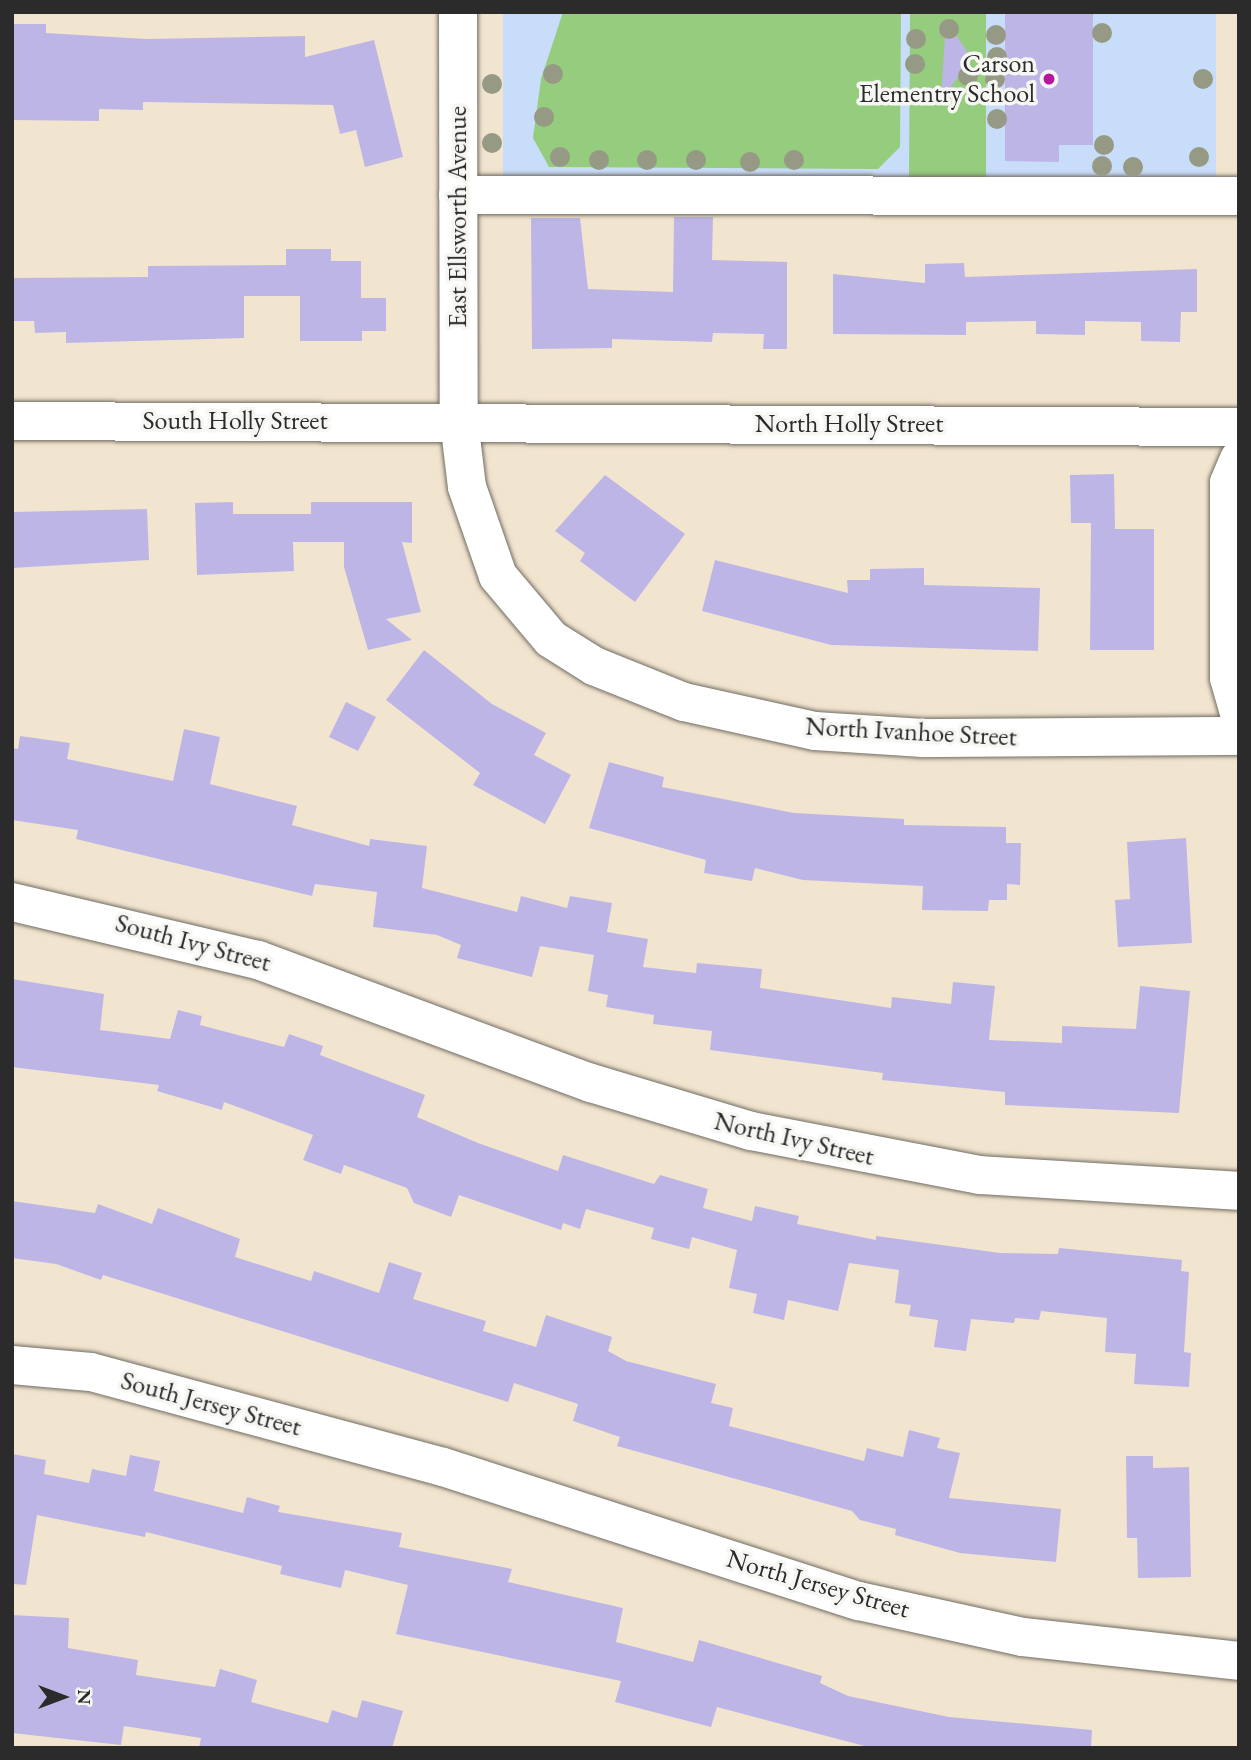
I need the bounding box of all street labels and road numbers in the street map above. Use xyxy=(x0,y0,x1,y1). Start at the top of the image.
street label: East Ellsworth Avenue xyxy=(442,106,474,328)
street label: South Holly Street xyxy=(142,405,328,437)
street label: North Holly Street xyxy=(755,408,943,440)
street label: North Ivanhoe Street xyxy=(805,711,1017,753)
street label: South Ivy Street xyxy=(112,907,274,979)
street label: North Ivy Street xyxy=(711,1105,877,1173)
street label: South Jersey Street xyxy=(117,1365,305,1443)
street label: North Jersey Street xyxy=(723,1543,913,1625)

